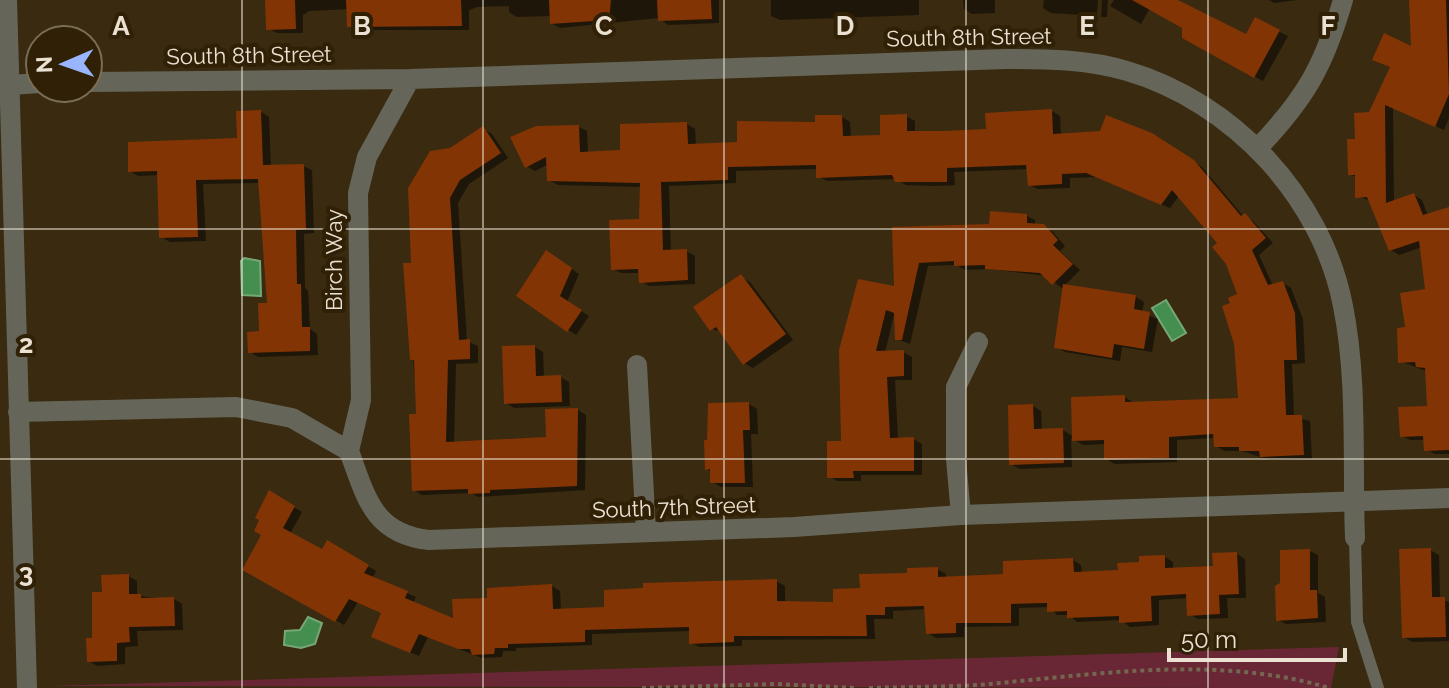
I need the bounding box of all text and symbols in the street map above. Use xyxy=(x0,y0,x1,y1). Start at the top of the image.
text: A xyxy=(112,11,130,41)
text: B xyxy=(353,11,371,41)
text: C xyxy=(595,11,613,41)
text: D xyxy=(836,11,854,41)
text: E xyxy=(1079,11,1095,41)
text: F xyxy=(1321,11,1336,41)
street label: South 8th Street xyxy=(886,23,1052,51)
north arrow xyxy=(24,24,104,104)
street label: South 8th Street xyxy=(166,41,332,69)
text: N xyxy=(31,56,57,74)
street label: Birch Way xyxy=(321,209,347,311)
text: 2 xyxy=(19,329,33,359)
street label: South 7th Street xyxy=(592,491,757,523)
text: 3 xyxy=(19,558,33,588)
scale bar xyxy=(1169,612,1345,662)
text: 50 m xyxy=(1181,625,1237,654)

